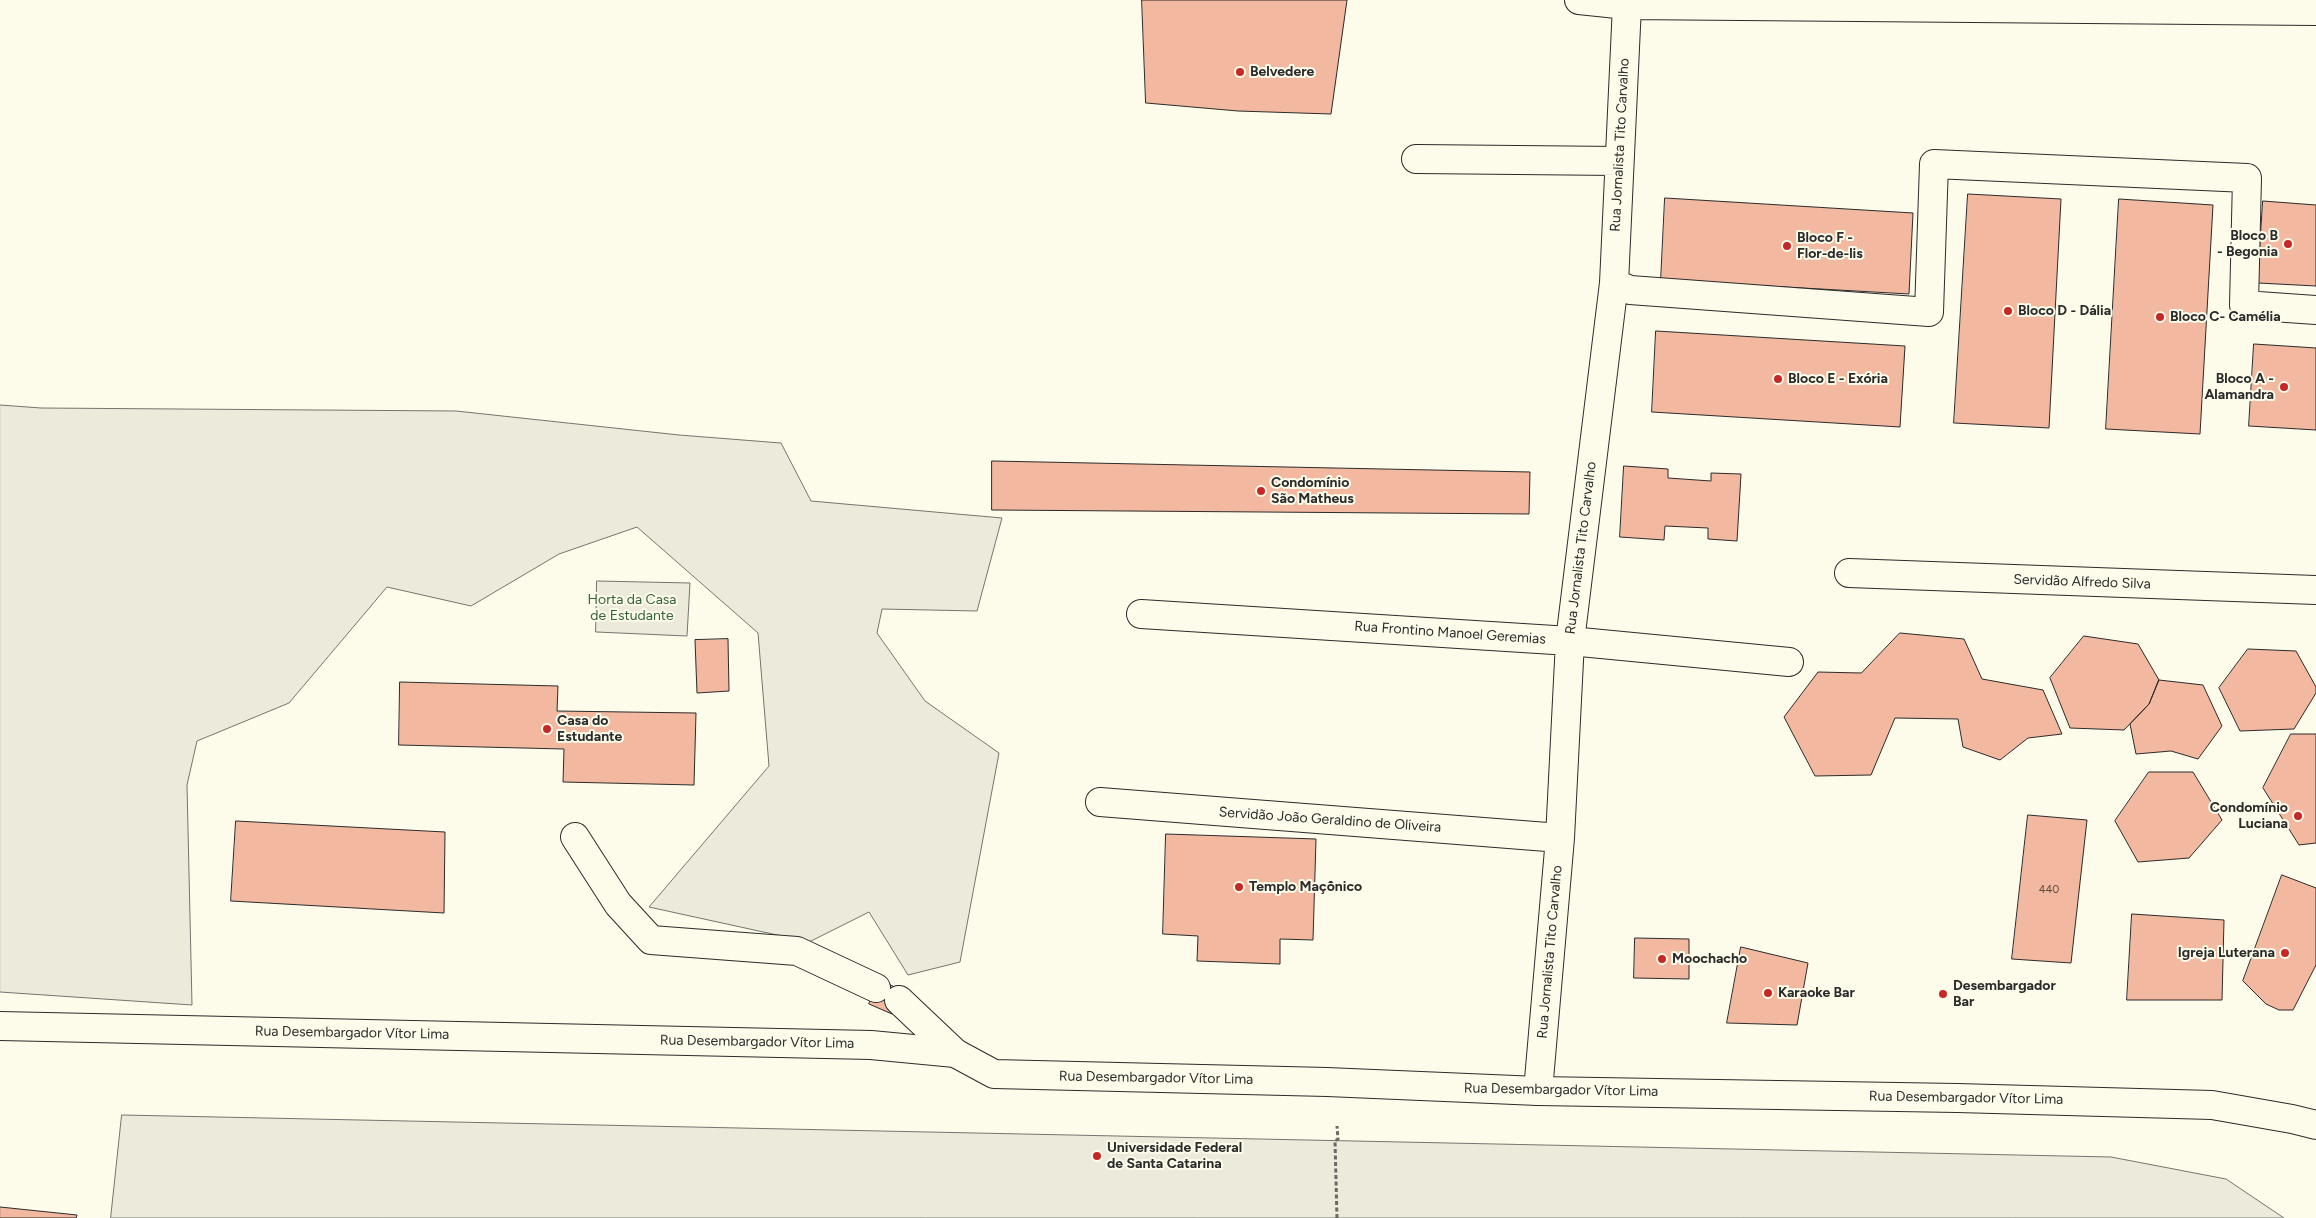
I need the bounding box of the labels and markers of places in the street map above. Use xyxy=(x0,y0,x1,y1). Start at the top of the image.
place label: Belvedere xyxy=(1250,64,1314,80)
marker: Belvedere xyxy=(1234,66,1246,78)
place label: Bloco B - Begonia xyxy=(2217,228,2278,260)
place label: Bloco F - Flor-de-lis xyxy=(1797,230,1863,262)
marker: Bloco B - Begonia xyxy=(2282,238,2294,250)
marker: Bloco F - Flor-de-lis xyxy=(1781,240,1793,252)
place label: Bloco D - Dália xyxy=(2018,303,2111,319)
marker: Bloco D - Dália xyxy=(2002,305,2014,317)
place label: Bloco C- Camélia xyxy=(2170,309,2281,325)
marker: Bloco C- Camélia xyxy=(2154,311,2166,323)
place label: Bloco E - Exória xyxy=(1788,371,1888,387)
place label: Bloco A - Alamandra xyxy=(2204,371,2274,404)
marker: Bloco E - Exória xyxy=(1772,373,1784,385)
marker: Bloco A - Alamandra xyxy=(2278,381,2290,393)
place label: Condomínio São Matheus xyxy=(1271,475,1354,508)
marker: Condomínio São Matheus xyxy=(1255,485,1267,497)
place label: Casa do Estudante xyxy=(557,713,622,746)
marker: Casa do Estudante xyxy=(541,723,553,735)
place label: Condomínio Luciana xyxy=(2210,800,2288,832)
marker: Condomínio Luciana xyxy=(2292,810,2304,822)
place label: Templo Maçônico xyxy=(1249,879,1362,895)
marker: Templo Maçônico xyxy=(1233,881,1245,893)
place label: Igreja Luterana xyxy=(2178,945,2275,961)
marker: Igreja Luterana xyxy=(2279,947,2291,959)
place label: Moochacho xyxy=(1672,951,1747,967)
marker: Moochacho xyxy=(1656,953,1668,965)
place label: Desembargador Bar xyxy=(1953,978,2056,1010)
place label: Karaoke Bar xyxy=(1778,985,1855,1001)
marker: Karaoke Bar xyxy=(1762,987,1774,999)
marker: Desembargador Bar xyxy=(1937,988,1949,1000)
place label: Universidade Federal de Santa Catarina xyxy=(1107,1140,1242,1172)
marker: Universidade Federal de Santa Catarina xyxy=(1091,1150,1103,1162)

